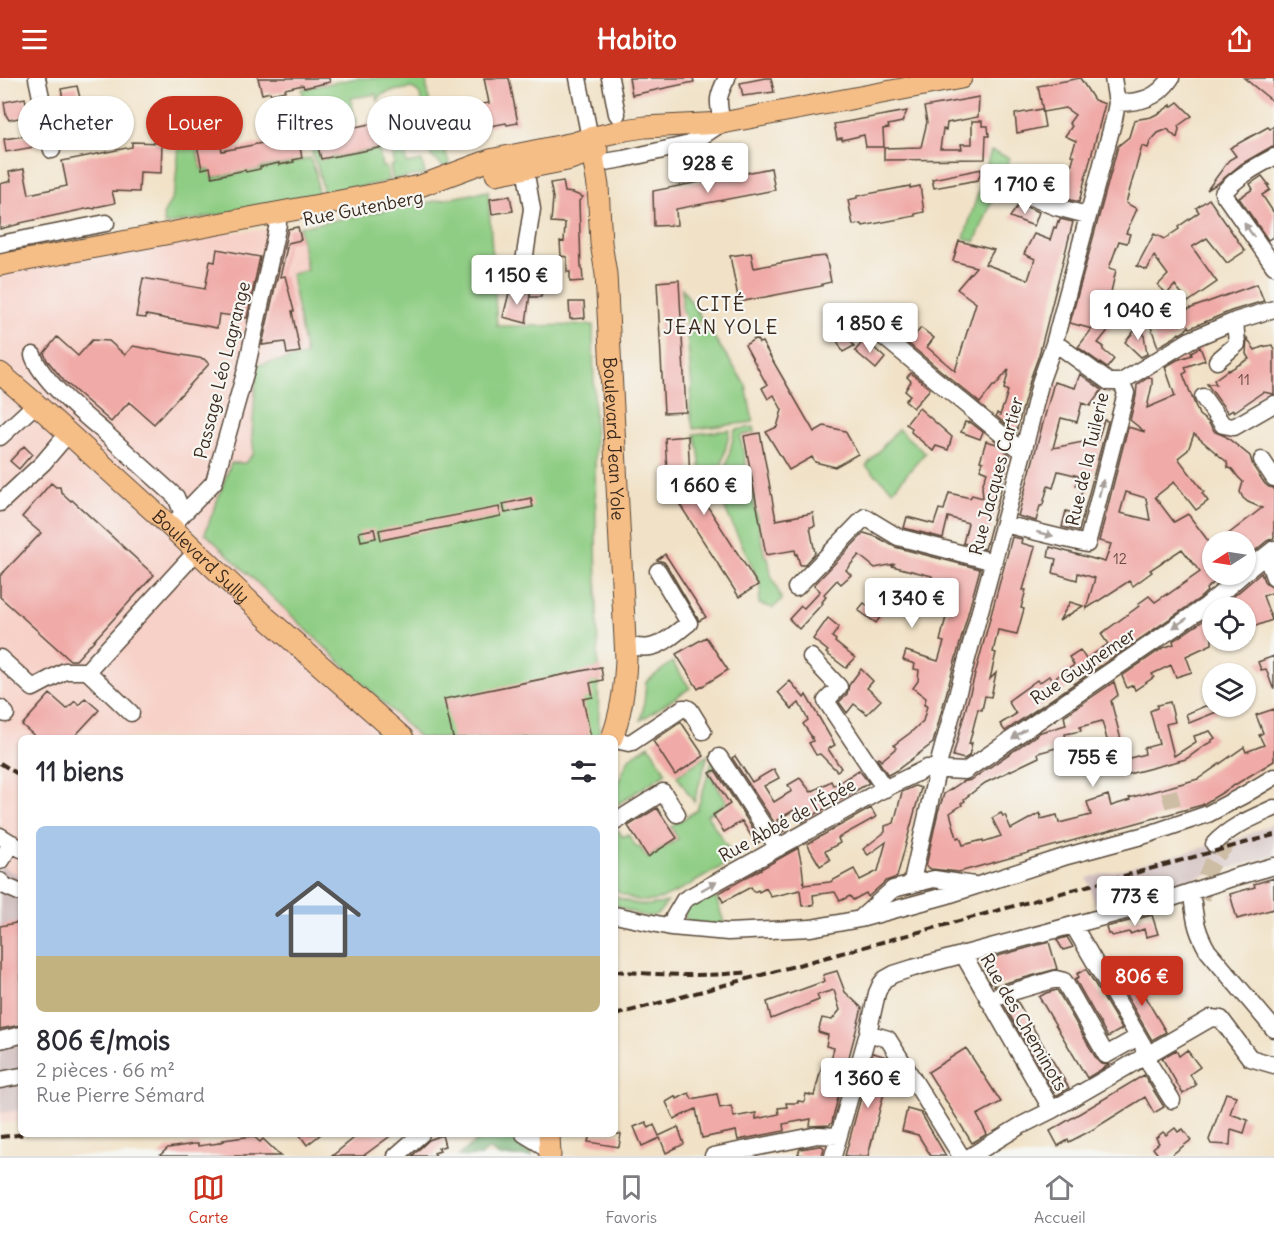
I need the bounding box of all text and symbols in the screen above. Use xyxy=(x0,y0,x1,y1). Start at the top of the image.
text: Habito xyxy=(597,22,677,56)
icon: menu xyxy=(18,23,51,56)
icon: share xyxy=(1223,23,1256,56)
chip: Acheter xyxy=(18,96,134,150)
chip: Louer xyxy=(146,96,243,150)
chip: Filtres xyxy=(255,96,355,150)
chip: Nouveau xyxy=(367,96,493,150)
pin: 928 € xyxy=(666,143,750,194)
text: 928 € xyxy=(682,150,734,175)
pin: 1 710 € xyxy=(970,164,1080,215)
text: 1 710 € xyxy=(994,171,1056,196)
street label: Rue Gutenberg xyxy=(301,185,425,231)
one-way arrow xyxy=(1243,222,1255,237)
pin: 1 150 € xyxy=(462,255,572,306)
text: 1 150 € xyxy=(486,262,548,287)
street label: Passage Léo Lagrange xyxy=(189,279,255,461)
pin: 1 040 € xyxy=(1083,290,1193,341)
district label: CITÉ JEAN YOLE xyxy=(663,291,779,339)
text: 1 040 € xyxy=(1104,297,1172,322)
pin: 1 850 € xyxy=(815,303,925,354)
text: 1 850 € xyxy=(837,310,903,335)
street label: Boulevard Jean Yole xyxy=(599,356,630,521)
house number: 11 xyxy=(1238,370,1250,389)
street label: Rue de la Tuilerie xyxy=(1060,390,1114,528)
street label: Rue Jacques Cartier xyxy=(964,394,1028,558)
pin: 1 660 € xyxy=(649,465,759,516)
text: 1 660 € xyxy=(671,472,737,497)
one-way arrow xyxy=(1097,478,1107,497)
street label: Boulevard Sully xyxy=(148,504,255,608)
one-way arrow xyxy=(1037,530,1055,539)
north arrow xyxy=(1202,531,1256,585)
map controls xyxy=(1202,531,1256,717)
house number: 12 xyxy=(1113,549,1127,568)
pin: 1 340 € xyxy=(857,578,967,629)
text: 1 340 € xyxy=(879,585,945,610)
button: locate xyxy=(1202,597,1256,651)
one-way arrow xyxy=(1172,617,1188,628)
street label: Rue Guynemer xyxy=(1026,622,1141,710)
button: layers xyxy=(1202,663,1256,717)
one-way arrow xyxy=(1011,728,1028,739)
pin: 755 € xyxy=(1051,737,1135,788)
text: 755 € xyxy=(1068,744,1118,769)
text: 11 biens xyxy=(36,755,124,788)
icon: filters xyxy=(567,755,600,788)
street label: Rue Abbé de l'Épée xyxy=(714,773,860,867)
icon: home xyxy=(264,865,372,973)
pin: 773 € xyxy=(1093,876,1177,927)
one-way arrow xyxy=(700,881,717,891)
text: 773 € xyxy=(1111,883,1159,908)
street label: Rue des Cheminots xyxy=(975,949,1073,1095)
pin: 806 € xyxy=(1100,956,1184,1007)
text: 806 € xyxy=(1115,963,1169,988)
text: 806 €/mois xyxy=(36,1024,170,1057)
text: 2 pièces · 66 m² xyxy=(36,1057,175,1082)
pin: 1 360 € xyxy=(813,1058,923,1109)
text: 1 360 € xyxy=(835,1065,901,1090)
text: Rue Pierre Sémard xyxy=(36,1082,205,1107)
tab: Carte xyxy=(189,1171,228,1227)
tab: Favoris xyxy=(605,1171,657,1227)
tab: Accueil xyxy=(1034,1171,1085,1227)

